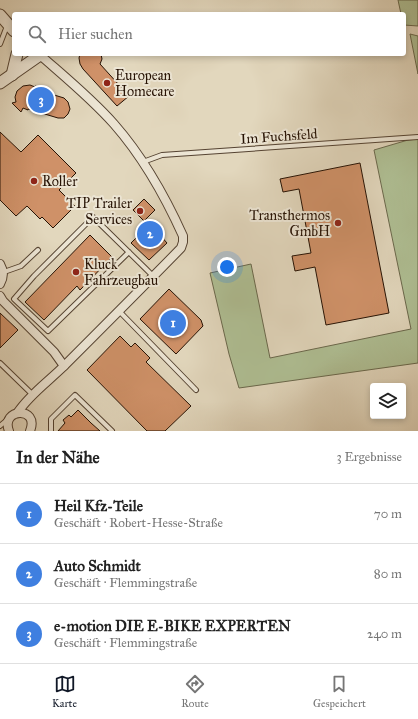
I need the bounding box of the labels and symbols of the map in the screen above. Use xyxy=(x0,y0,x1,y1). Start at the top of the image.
place label: European Homecare xyxy=(115,67,175,100)
marker: European Homecare xyxy=(102,78,112,88)
pin: 3 xyxy=(28,85,54,115)
street label: Im Fuchsfeld xyxy=(240,125,318,148)
place label: Roller xyxy=(42,173,78,190)
marker: Roller xyxy=(29,176,39,186)
place label: TIP Trailer Services xyxy=(66,195,133,228)
marker: TIP Trailer Services xyxy=(135,206,145,216)
place label: Transthermos GmbH xyxy=(249,207,330,240)
marker: Transthermos GmbH xyxy=(333,218,343,228)
pin: 2 xyxy=(137,219,163,249)
place label: Kluck Fahrzeugbau xyxy=(84,256,159,289)
your location xyxy=(217,257,237,277)
marker: Kluck Fahrzeugbau xyxy=(71,267,81,277)
pin: 1 xyxy=(160,308,186,338)

